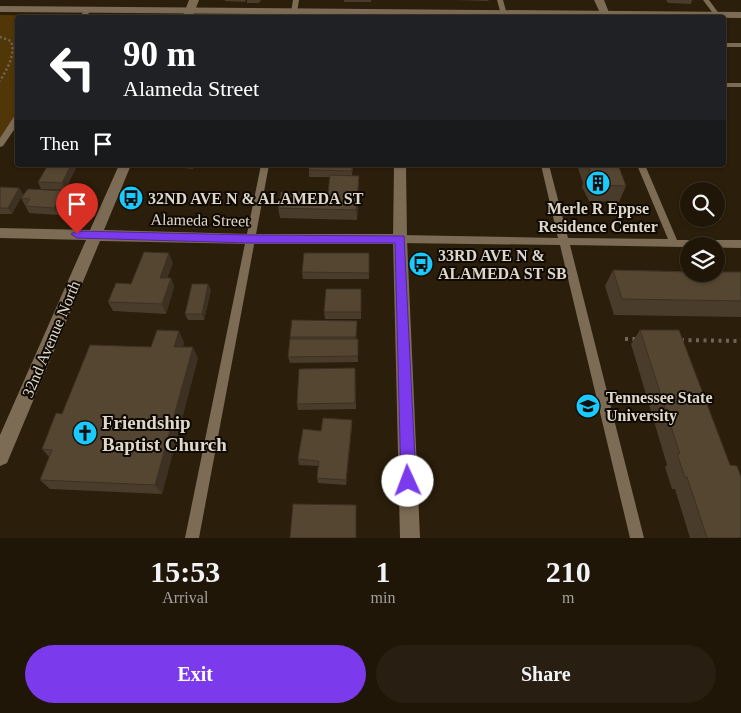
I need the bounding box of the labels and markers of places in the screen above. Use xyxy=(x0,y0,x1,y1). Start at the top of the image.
building icon: Merle R Eppse Residence Center xyxy=(585,170,611,196)
pin xyxy=(56,183,98,234)
bus stop icon: 32ND AVE N & ALAMEDA ST xyxy=(118,185,144,211)
place label: 32ND AVE N & ALAMEDA ST xyxy=(148,190,364,207)
place label: Merle R Eppse Residence Center xyxy=(538,200,658,235)
place label: 33RD AVE N & ALAMEDA ST SB xyxy=(438,247,567,282)
bus stop icon: 33RD AVE N & ALAMEDA ST SB xyxy=(408,251,434,277)
place label: Tennessee State University xyxy=(606,389,713,425)
school or university icon: Tennessee State University xyxy=(575,393,601,419)
place label: Friendship Baptist Church xyxy=(102,412,227,455)
church icon: Friendship Baptist Church xyxy=(72,420,98,446)

